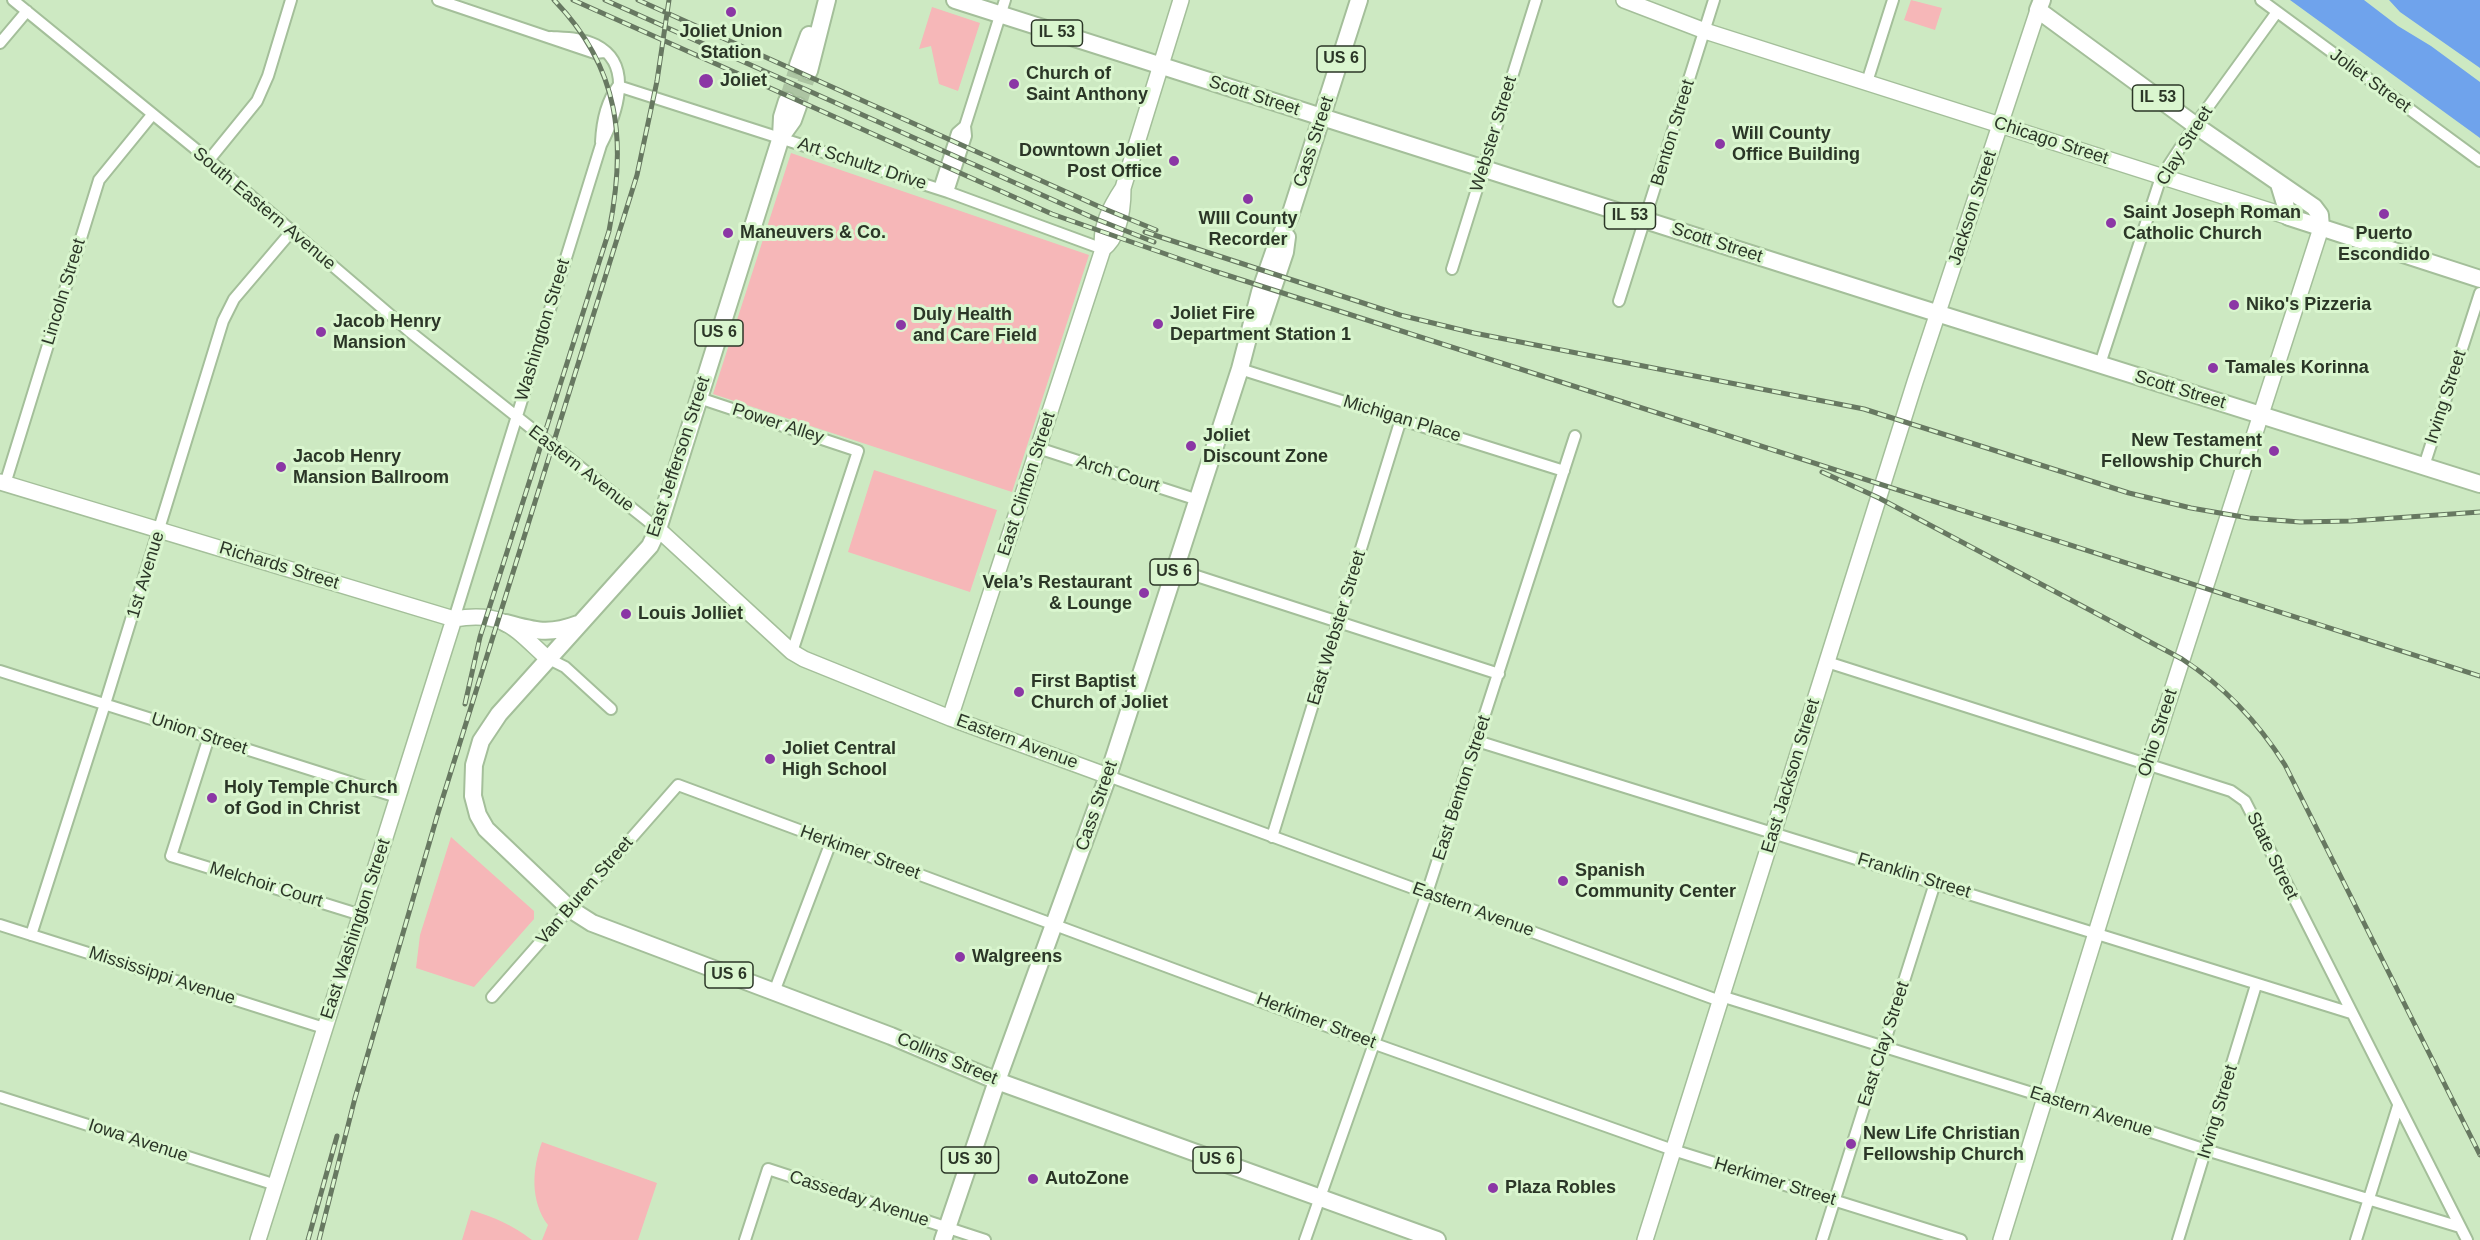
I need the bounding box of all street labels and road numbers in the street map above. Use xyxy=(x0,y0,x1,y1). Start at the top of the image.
road number: IL 53 xyxy=(1032,20,1082,46)
street label: Joliet Street xyxy=(2325,44,2415,118)
road number: US 6 xyxy=(1317,46,1365,72)
street label: Scott Street xyxy=(1206,71,1302,121)
street label: Webster Street xyxy=(1466,74,1522,194)
street label: Benton Street xyxy=(1647,77,1699,189)
road number: IL 53 xyxy=(2132,85,2184,111)
street label: Cass Street xyxy=(1289,94,1339,190)
street label: Clay Street xyxy=(2152,103,2218,189)
street label: Chicago Street xyxy=(1991,112,2111,170)
street label: Art Schultz Drive xyxy=(795,133,929,195)
street label: South Eastern Avenue xyxy=(188,143,340,275)
street label: Jackson Street xyxy=(1944,148,2002,268)
road number: IL 53 xyxy=(1604,203,1656,229)
street label: Scott Street xyxy=(1669,218,1765,268)
street label: Lincoln Street xyxy=(38,236,90,348)
street label: Washington Street xyxy=(511,256,575,404)
road number: US 6 xyxy=(695,320,743,346)
street label: Irving Street xyxy=(2421,348,2471,446)
street label: Scott Street xyxy=(2132,366,2228,414)
street label: East Jefferson Street xyxy=(643,374,715,540)
street label: Michigan Place xyxy=(1340,391,1464,447)
street label: Power Alley xyxy=(729,399,827,449)
street label: East Clinton Street xyxy=(994,409,1060,559)
street label: Eastern Avenue xyxy=(524,421,638,517)
street label: Arch Court xyxy=(1074,450,1162,498)
street label: 1st Avenue xyxy=(123,529,169,621)
street label: Richards Street xyxy=(217,538,341,594)
street label: East Webster Street xyxy=(1303,548,1371,708)
road number: US 6 xyxy=(1150,559,1198,585)
street label: Ohio Street xyxy=(2134,686,2182,780)
street label: East Jackson Street xyxy=(1757,696,1825,856)
street label: Union Street xyxy=(148,708,250,760)
street label: Eastern Avenue xyxy=(953,710,1081,774)
street label: East Benton Street xyxy=(1428,713,1496,863)
street label: Cass Street xyxy=(1071,758,1123,854)
street label: State Street xyxy=(2241,809,2303,903)
street label: Herkimer Street xyxy=(797,821,923,885)
street label: Van Buren Street xyxy=(532,832,638,950)
street label: East Washington Street xyxy=(317,836,395,1022)
street label: Franklin Street xyxy=(1855,849,1973,903)
street label: Melchoir Court xyxy=(207,858,325,912)
street label: Eastern Avenue xyxy=(1409,878,1537,942)
street label: Mississippi Avenue xyxy=(86,942,238,1010)
road number: US 6 xyxy=(705,962,753,988)
street label: East Clay Street xyxy=(1854,979,1914,1109)
street label: Herkimer Street xyxy=(1253,988,1379,1054)
street label: Collins Street xyxy=(894,1028,1000,1090)
street label: Irving Street xyxy=(2193,1062,2243,1162)
street label: Eastern Avenue xyxy=(2027,1082,2155,1142)
street label: Iowa Avenue xyxy=(85,1115,191,1167)
road number: US 30 xyxy=(942,1147,998,1173)
road number: US 6 xyxy=(1193,1147,1241,1173)
street label: Herkimer Street xyxy=(1712,1153,1838,1211)
street label: Casseday Avenue xyxy=(786,1166,932,1232)

